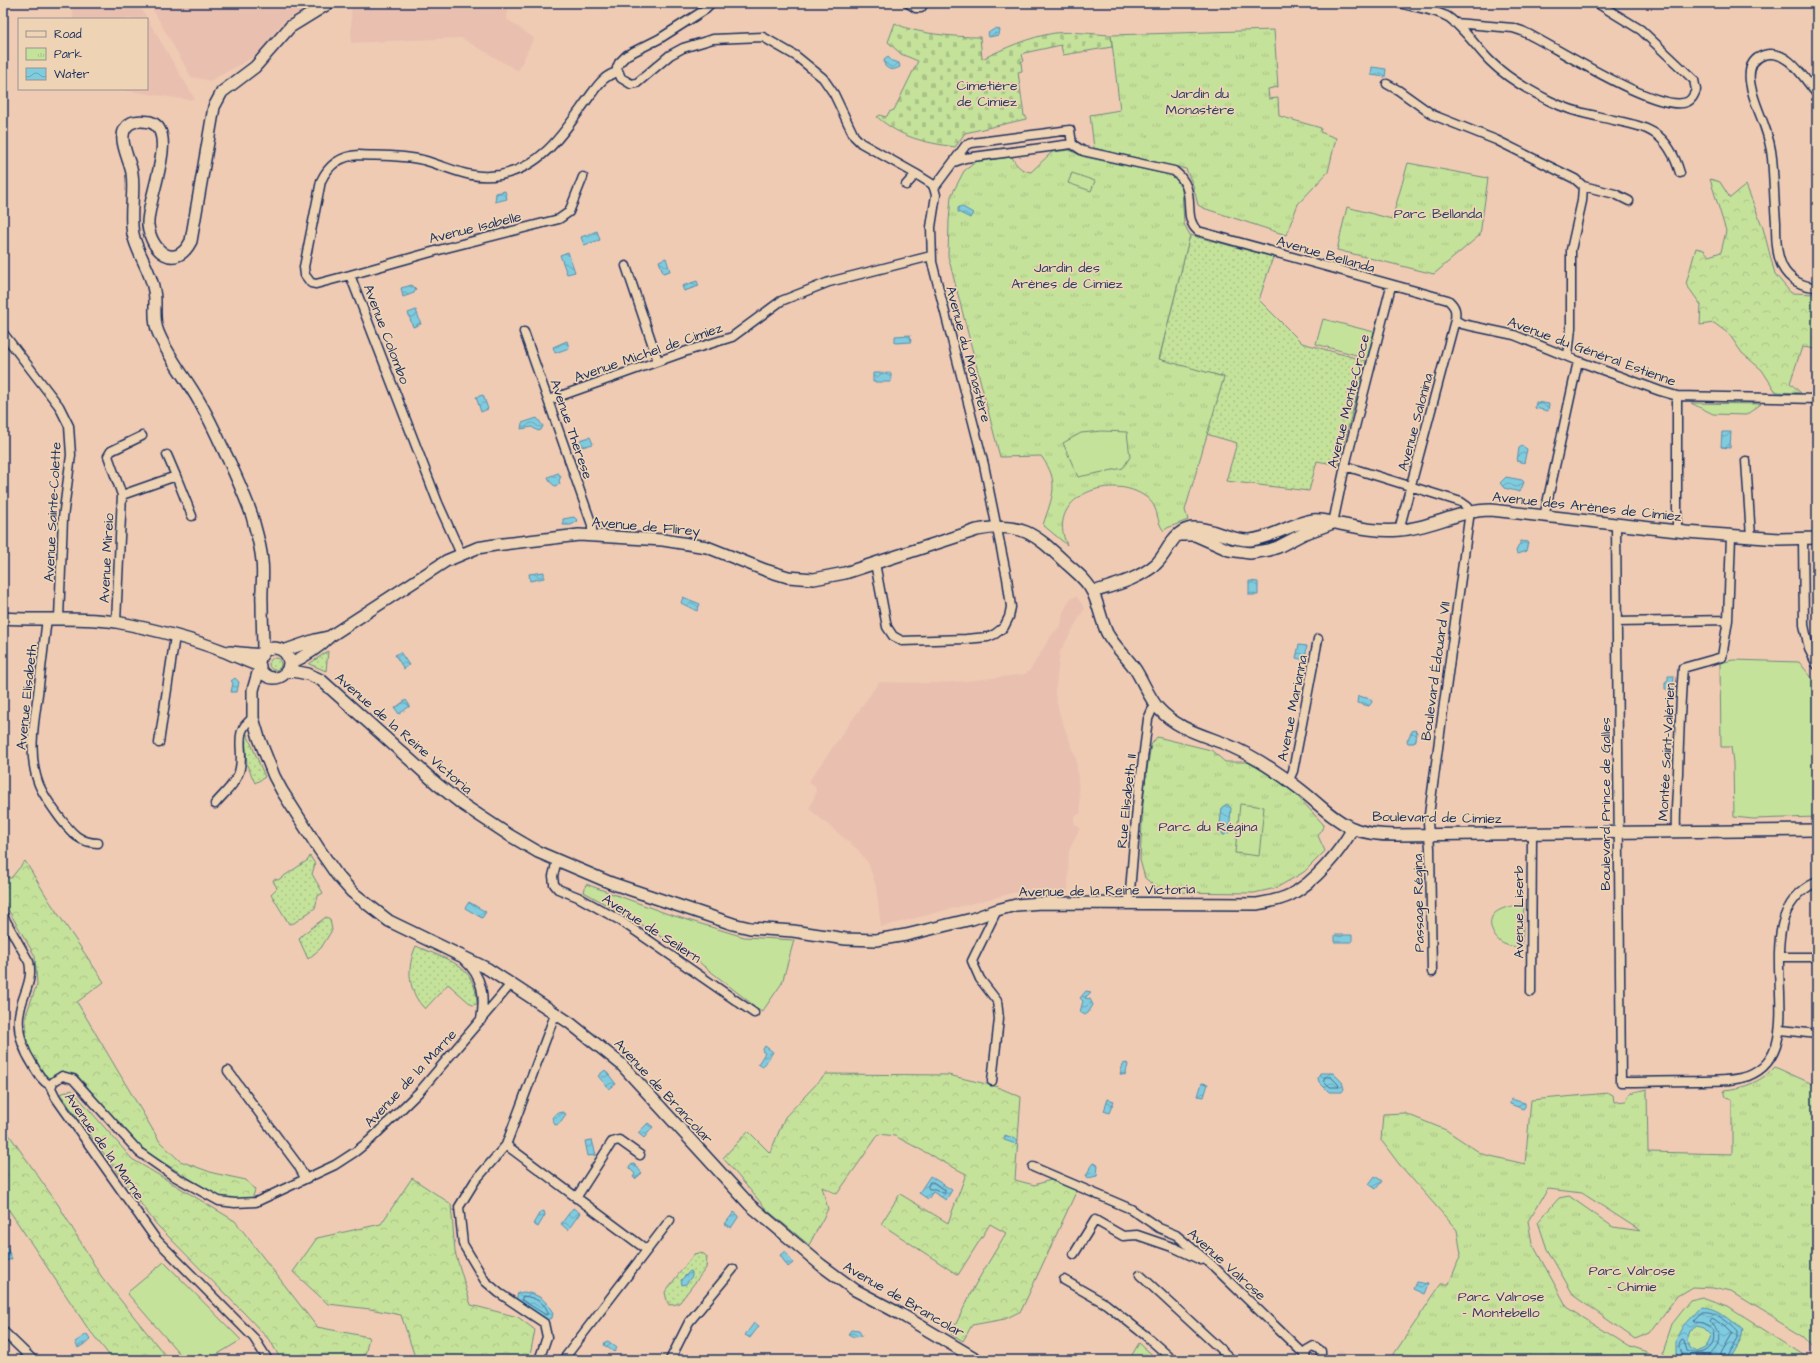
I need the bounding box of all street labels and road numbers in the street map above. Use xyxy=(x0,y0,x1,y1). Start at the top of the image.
street label: Avenue Isabelle xyxy=(427,207,524,249)
street label: Avenue Bellanda xyxy=(1274,231,1377,279)
street label: Avenue Colombo xyxy=(358,281,414,387)
street label: Avenue du Monastère xyxy=(940,284,996,425)
street label: Avenue du Général Estienne xyxy=(1505,312,1679,392)
street label: Avenue Michel de Cimiez xyxy=(571,318,725,388)
street label: Avenue Monte-Croce xyxy=(1323,332,1375,470)
street label: Avenue Salonina xyxy=(1393,371,1439,473)
street label: Avenue Therese xyxy=(545,377,598,482)
street label: Avenue Sainte-Colette xyxy=(39,441,67,583)
street label: Avenue des Arènes de Cimiez xyxy=(1491,487,1682,527)
street label: Avenue Mireio xyxy=(95,512,119,604)
street label: Avenue de Flirey xyxy=(591,512,701,542)
street label: Boulevard Édouard VII xyxy=(1416,600,1456,742)
street label: Avenue Elisabeth xyxy=(12,643,42,751)
street label: Avenue Marianna xyxy=(1273,653,1313,763)
street label: Avenue de la Reine Victoria xyxy=(330,668,477,799)
street label: Montée Saint-Valérien xyxy=(1653,683,1681,822)
street label: Boulevard Prince de Galles xyxy=(1596,717,1616,891)
street label: Rue Elisabeth II xyxy=(1112,753,1142,849)
street label: Boulevard de Cimiez xyxy=(1372,807,1502,829)
street label: Passage Régina xyxy=(1408,853,1430,952)
street label: Avenue Liserb xyxy=(1509,865,1529,959)
street label: Avenue de la Reine Victoria xyxy=(1019,879,1195,903)
street label: Avenue de Seilern xyxy=(598,889,705,968)
street label: Avenue de la Marne xyxy=(360,1025,462,1132)
street label: Avenue de Brancolar xyxy=(609,1035,717,1149)
street label: Avenue de la Marne xyxy=(59,1089,149,1205)
street label: Avenue Valrose xyxy=(1183,1224,1270,1306)
street label: Avenue de Brancolar xyxy=(839,1257,968,1343)

